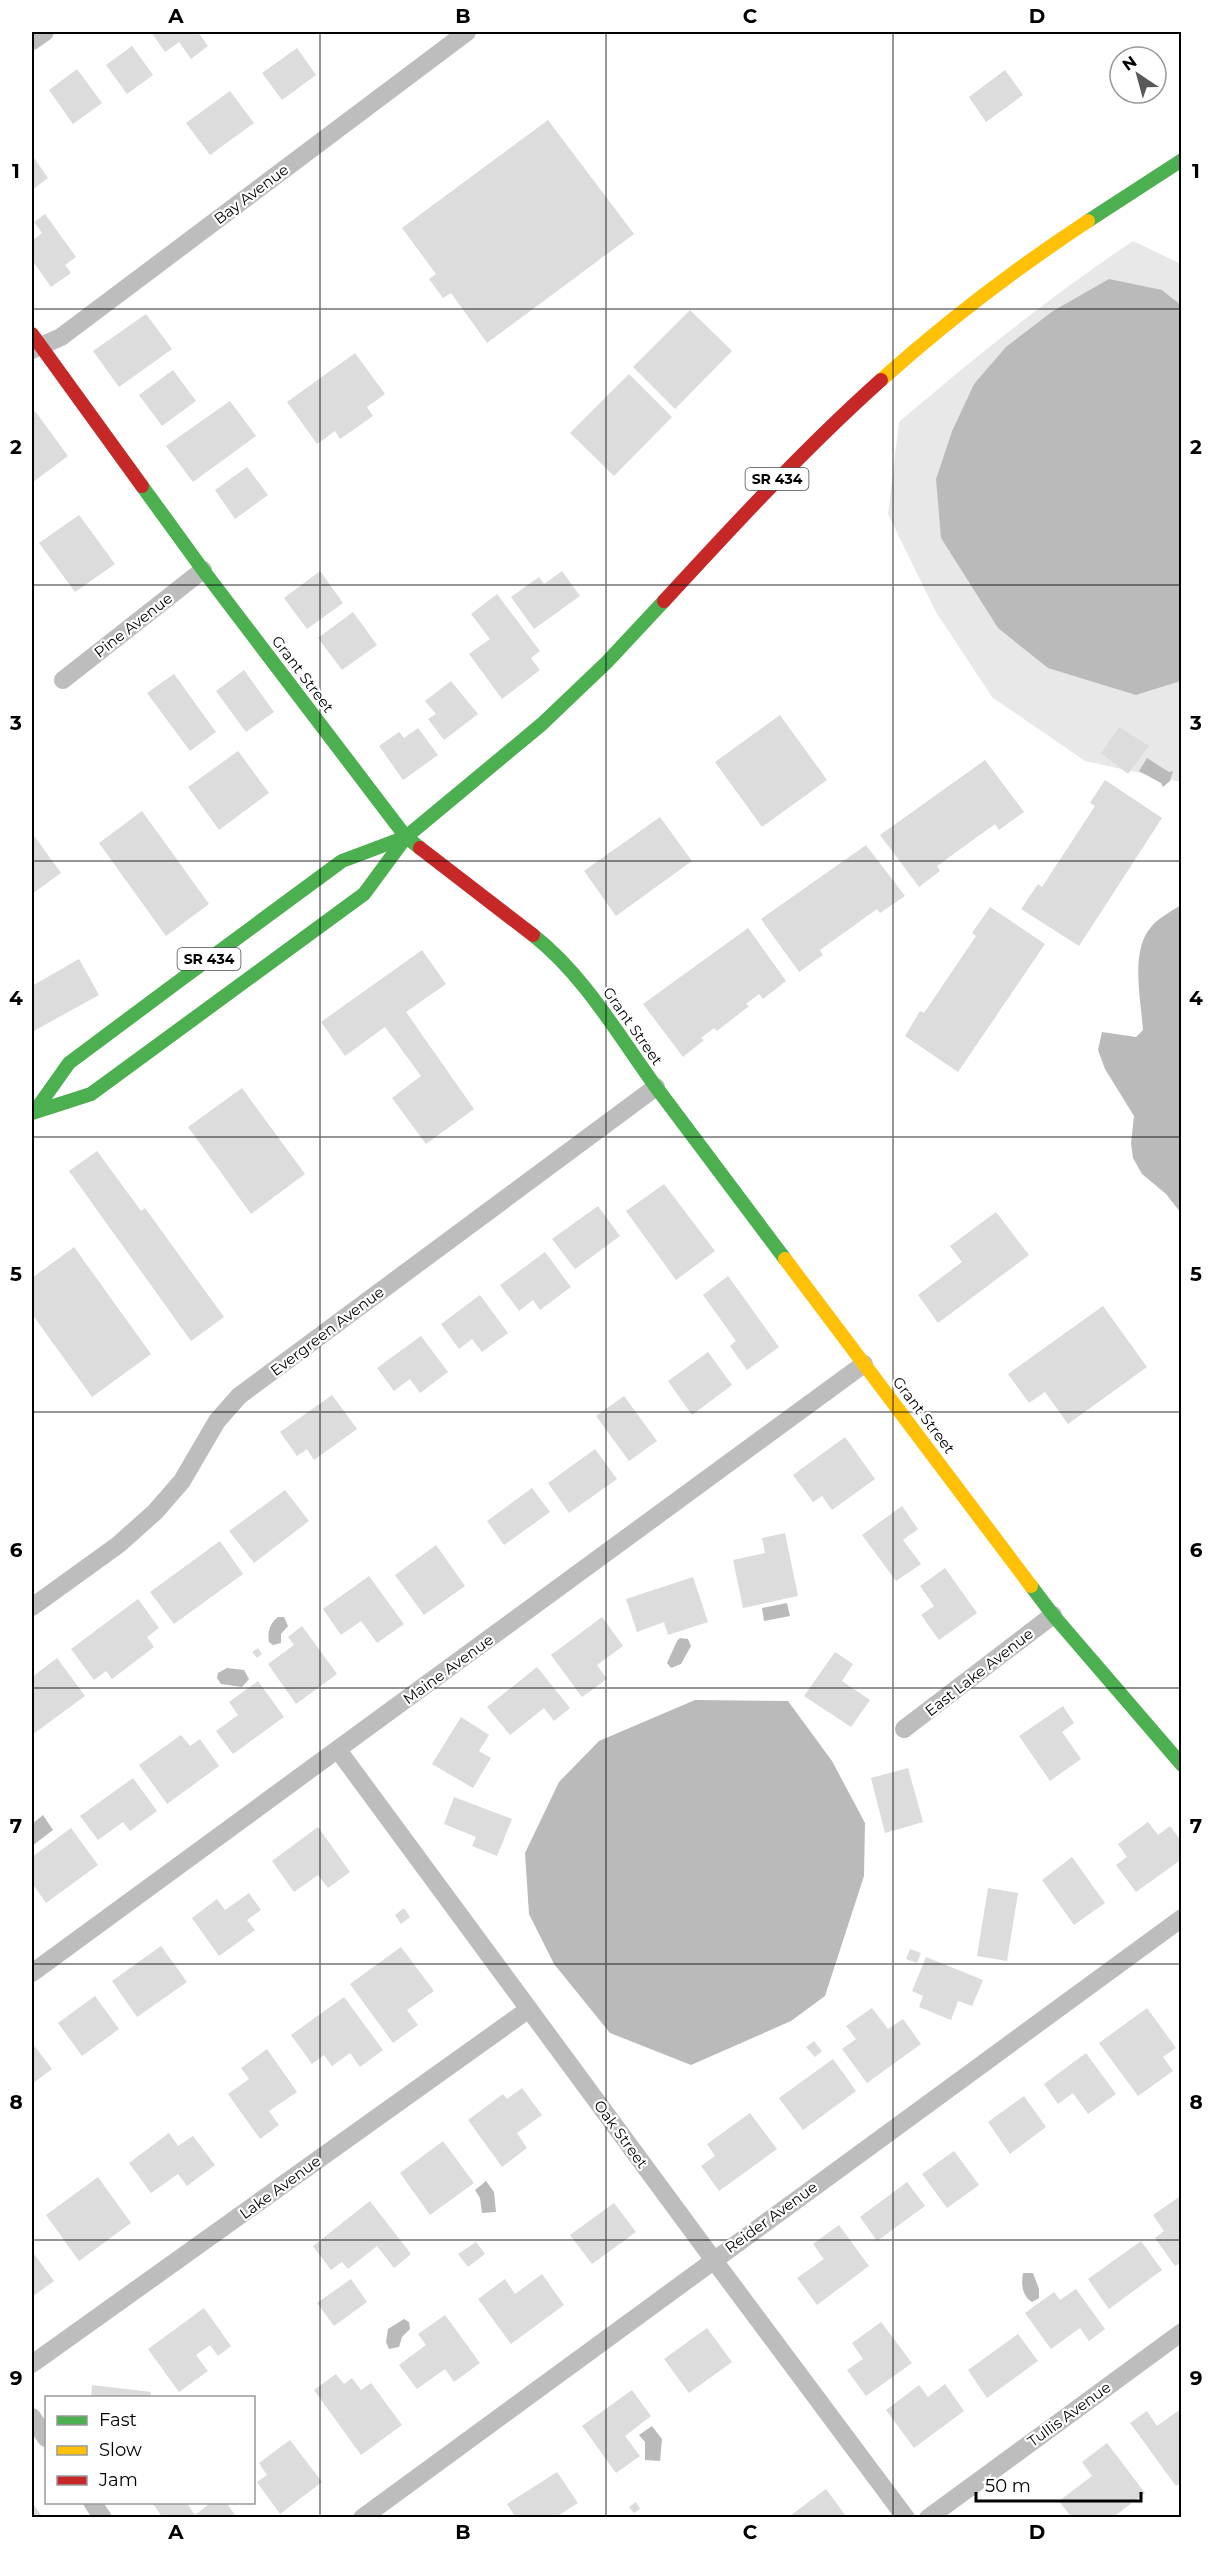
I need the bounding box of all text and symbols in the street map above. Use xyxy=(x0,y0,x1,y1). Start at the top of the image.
text: A xyxy=(167,4,184,28)
text: B xyxy=(455,4,471,28)
text: C xyxy=(743,4,758,28)
text: D xyxy=(1029,4,1045,28)
north arrow xyxy=(1108,45,1168,105)
text: N xyxy=(1119,52,1140,75)
text: 1 xyxy=(12,159,20,183)
text: 1 xyxy=(1192,159,1200,183)
street label: Bay Avenue xyxy=(210,160,292,228)
text: 2 xyxy=(10,435,22,459)
text: 2 xyxy=(1190,435,1202,459)
road number: SR 434 xyxy=(746,468,808,490)
street label: Pine Avenue xyxy=(90,588,176,662)
street label: Grant Street xyxy=(268,632,338,716)
text: 3 xyxy=(9,711,22,735)
text: 3 xyxy=(1189,711,1202,735)
road number: SR 434 xyxy=(178,948,240,970)
street label: Grant Street xyxy=(599,983,667,1069)
text: 4 xyxy=(9,986,23,1010)
text: 4 xyxy=(1189,986,1203,1010)
text: 5 xyxy=(10,1262,22,1286)
text: 5 xyxy=(1190,1262,1202,1286)
street label: Evergreen Avenue xyxy=(266,1282,388,1380)
street label: Grant Street xyxy=(889,1373,959,1457)
text: 6 xyxy=(10,1538,23,1562)
text: 6 xyxy=(1190,1538,1203,1562)
street label: East Lake Avenue xyxy=(921,1624,1037,1720)
street label: Maine Avenue xyxy=(399,1630,497,1708)
text: 7 xyxy=(10,1814,22,1838)
text: 7 xyxy=(1190,1814,1202,1838)
text: 8 xyxy=(9,2090,23,2114)
text: 8 xyxy=(1189,2090,1203,2114)
street label: Oak Street xyxy=(590,2096,652,2172)
street label: Lake Avenue xyxy=(236,2151,324,2223)
street label: Reider Avenue xyxy=(721,2177,821,2257)
text: 9 xyxy=(10,2366,22,2390)
text: 9 xyxy=(1190,2366,1202,2390)
street label: Tullis Avenue xyxy=(1024,2377,1114,2451)
legend xyxy=(45,2396,255,2504)
text: Fast xyxy=(99,2409,137,2431)
text: Slow xyxy=(99,2439,142,2461)
scale bar xyxy=(976,2465,1141,2503)
text: Jam xyxy=(98,2469,138,2491)
text: 50 m xyxy=(985,2475,1031,2497)
text: A xyxy=(167,2520,184,2544)
text: B xyxy=(455,2520,471,2544)
text: C xyxy=(743,2520,758,2544)
text: D xyxy=(1029,2520,1045,2544)

